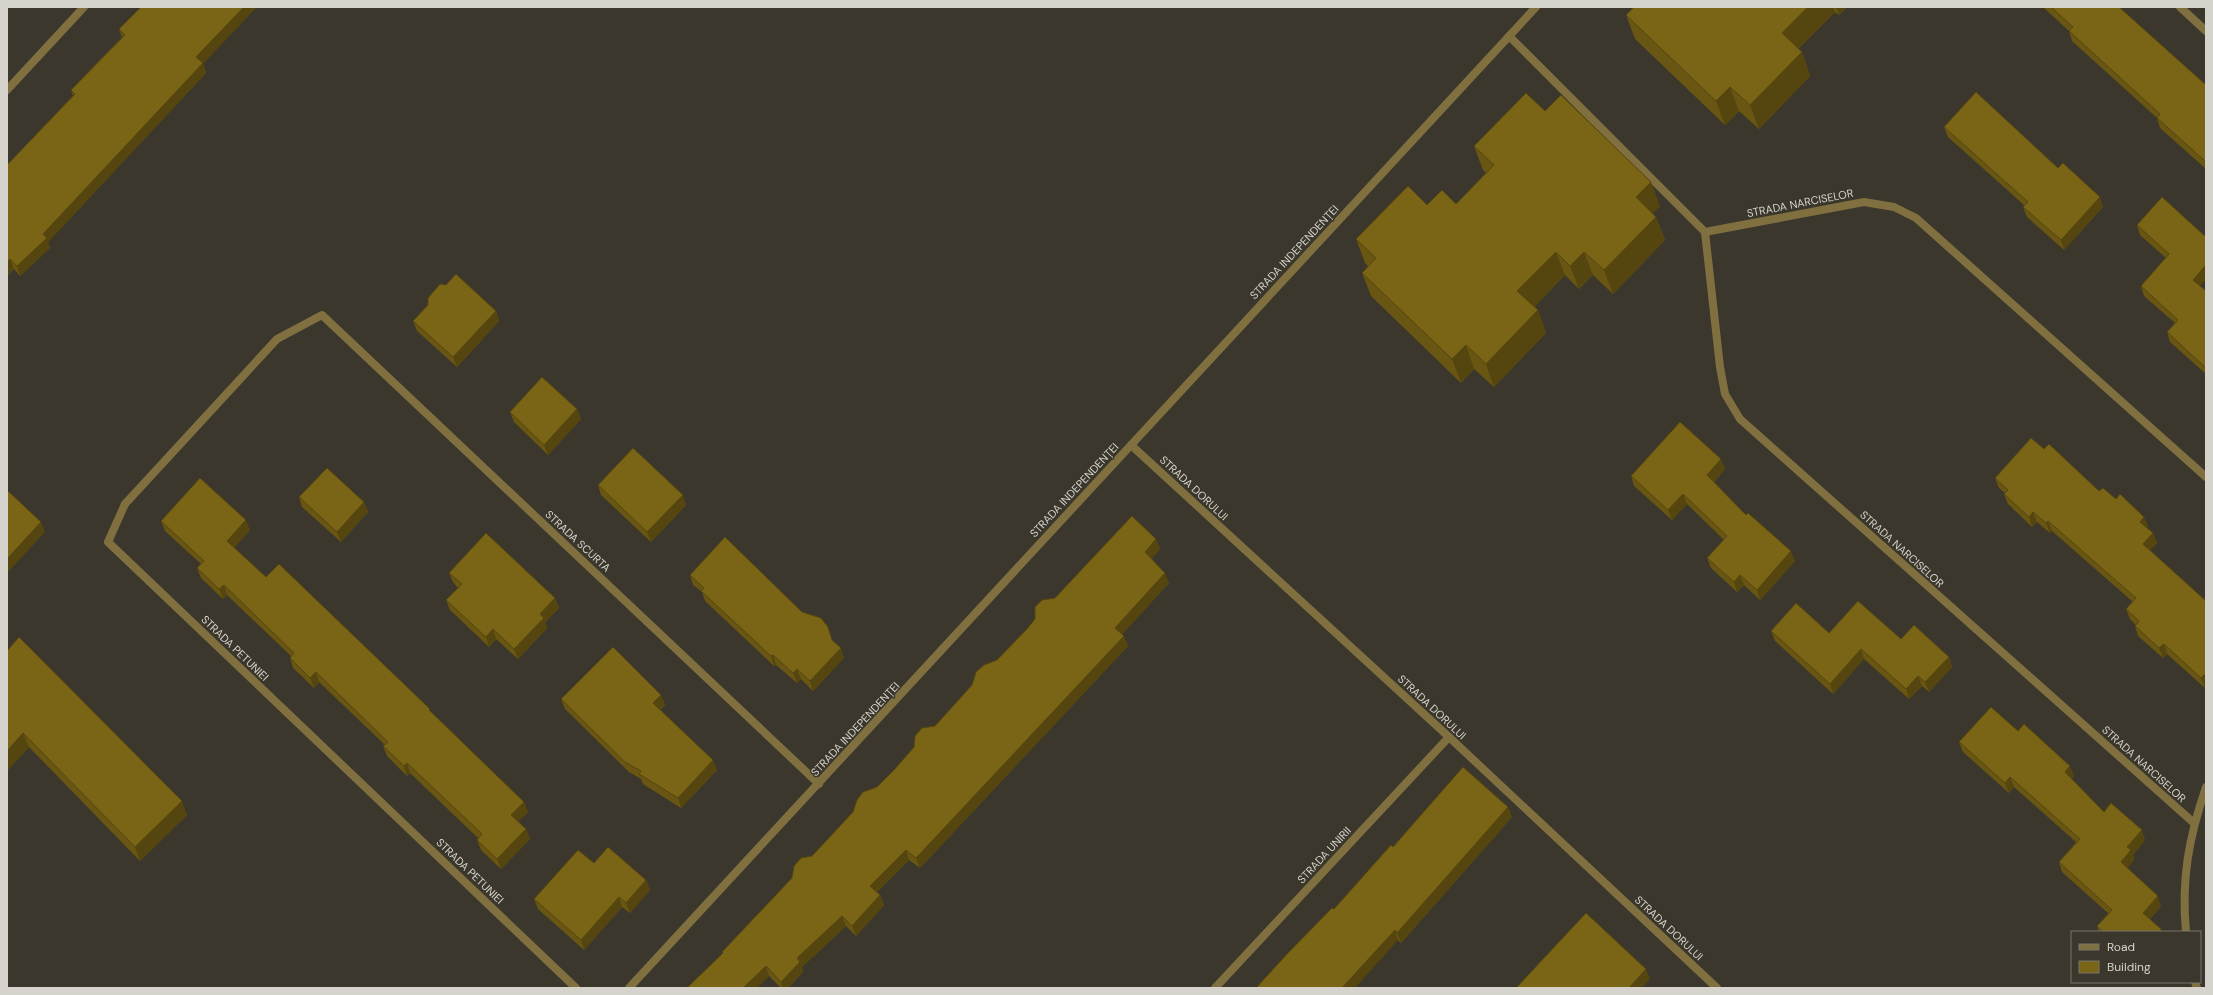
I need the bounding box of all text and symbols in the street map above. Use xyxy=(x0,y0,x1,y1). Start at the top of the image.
street label: STRADA NARCISELOR xyxy=(1746,186,1854,220)
street label: STRADA INDEPENDENȚEI xyxy=(1247,202,1341,302)
street label: STRADA INDEPENDENȚEI xyxy=(1027,440,1121,540)
street label: STRADA DORULUI xyxy=(1157,453,1231,523)
street label: STRADA SCURTA xyxy=(542,507,614,575)
street label: STRADA NARCISELOR xyxy=(1857,508,1947,590)
street label: STRADA PETUNIEI xyxy=(198,612,272,684)
street label: STRADA DORULUI xyxy=(1395,672,1469,742)
street label: STRADA INDEPENDENȚEI xyxy=(808,679,902,779)
street label: STRADA NARCISELOR xyxy=(2099,723,2189,805)
street label: STRADA UNIRII xyxy=(1294,824,1354,886)
street label: STRADA PETUNIEI xyxy=(433,835,507,907)
street label: STRADA DORULUI xyxy=(1632,893,1706,963)
legend xyxy=(2071,931,2201,983)
text: Road xyxy=(2107,939,2135,955)
text: Building xyxy=(2107,959,2151,975)

